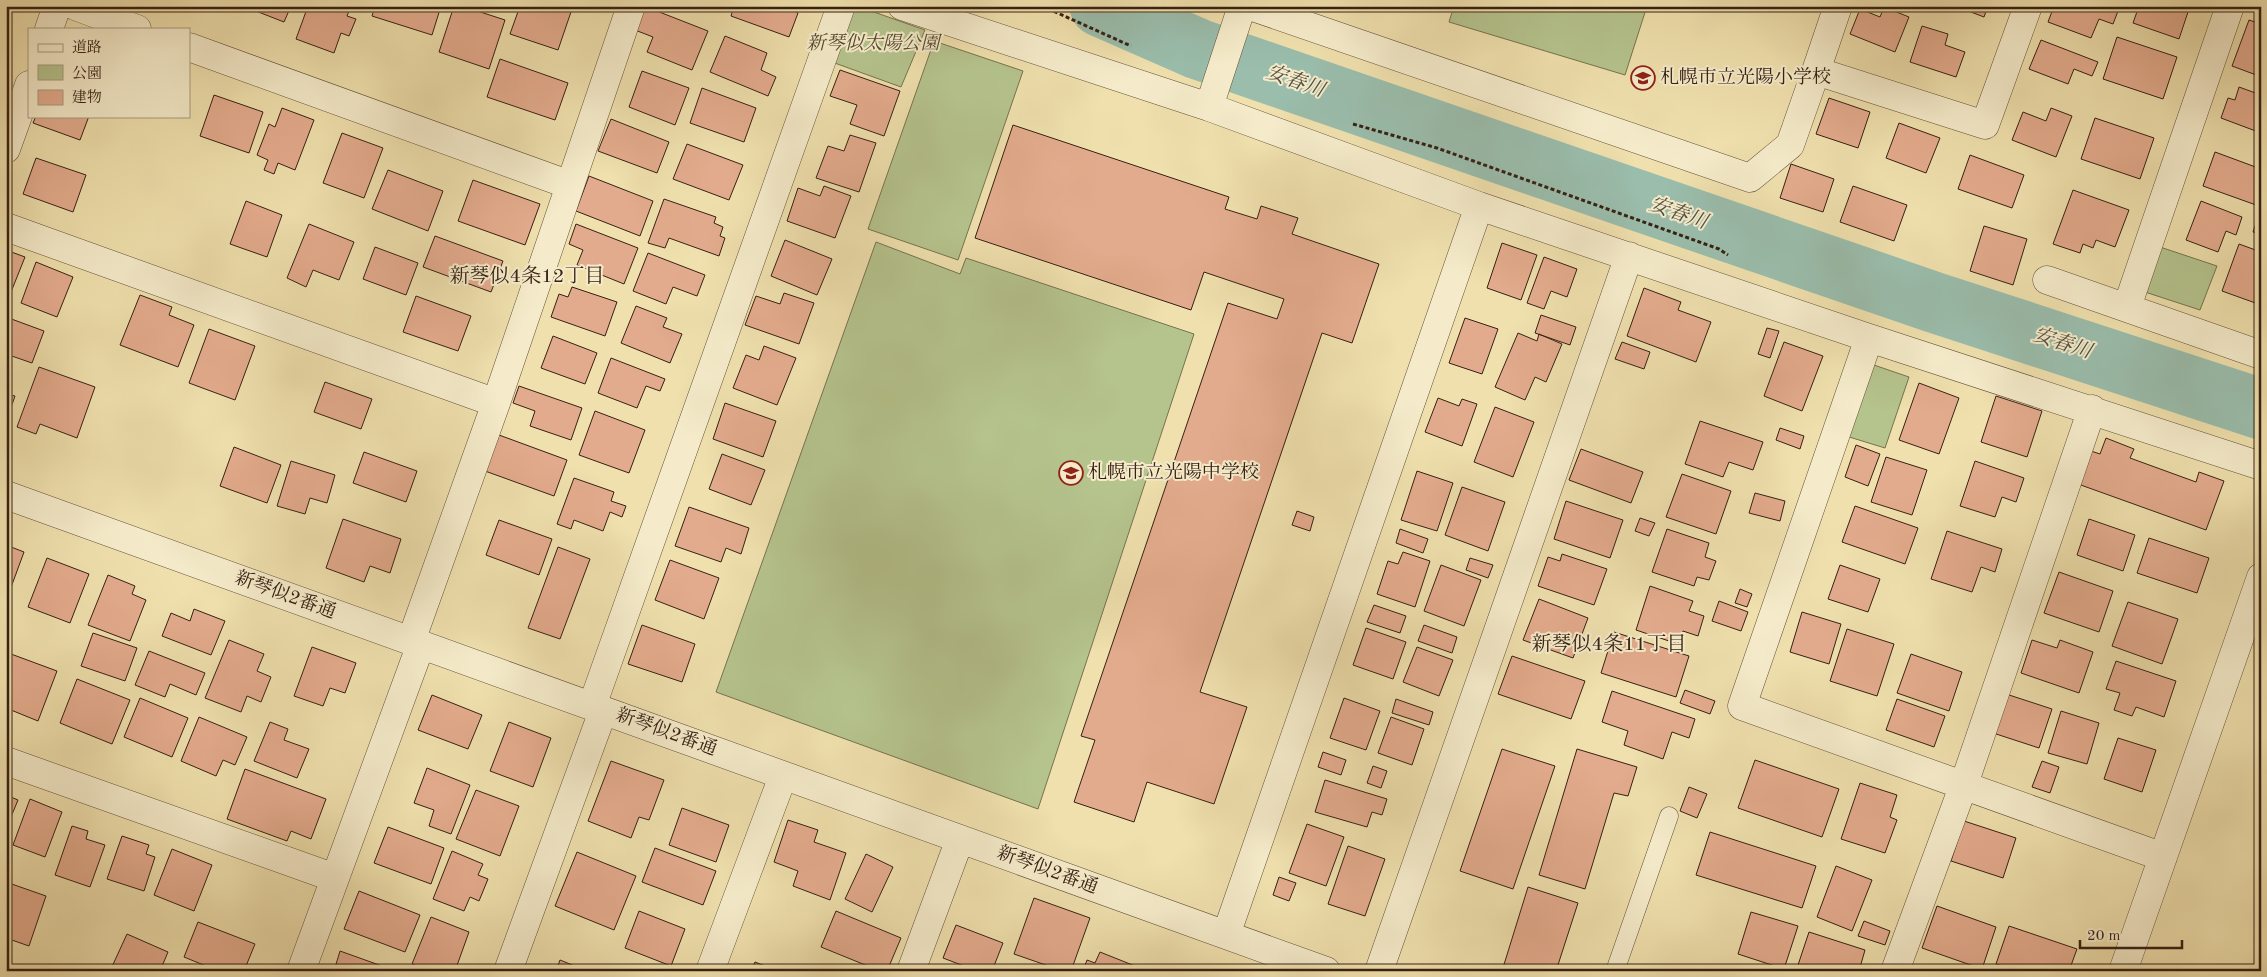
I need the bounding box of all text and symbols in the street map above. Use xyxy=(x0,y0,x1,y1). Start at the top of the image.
legend xyxy=(28,28,190,118)
park label: 新琴似太陽公園 xyxy=(806,33,942,54)
text: 道路 xyxy=(72,39,102,56)
water label: 安春川 xyxy=(1263,61,1329,102)
text: 公園 xyxy=(72,65,102,82)
school or university icon: 札幌市立光陽小学校 xyxy=(1630,65,1656,91)
place label: 札幌市立光陽小学校 xyxy=(1660,67,1831,88)
text: 建物 xyxy=(72,89,102,106)
water label: 安春川 xyxy=(1646,193,1712,234)
district label: 新琴似4条12丁目 xyxy=(450,265,604,287)
water label: 安春川 xyxy=(2030,323,2096,363)
school or university icon: 札幌市立光陽中学校 xyxy=(1058,460,1084,486)
place label: 札幌市立光陽中学校 xyxy=(1088,462,1259,483)
street label: 新琴似2番通 xyxy=(232,566,339,623)
district label: 新琴似4条11丁目 xyxy=(1532,633,1686,655)
street label: 新琴似2番通 xyxy=(613,703,720,760)
street label: 新琴似2番通 xyxy=(994,841,1101,898)
scale bar xyxy=(2080,917,2182,949)
text: 20 m xyxy=(2087,929,2121,944)

